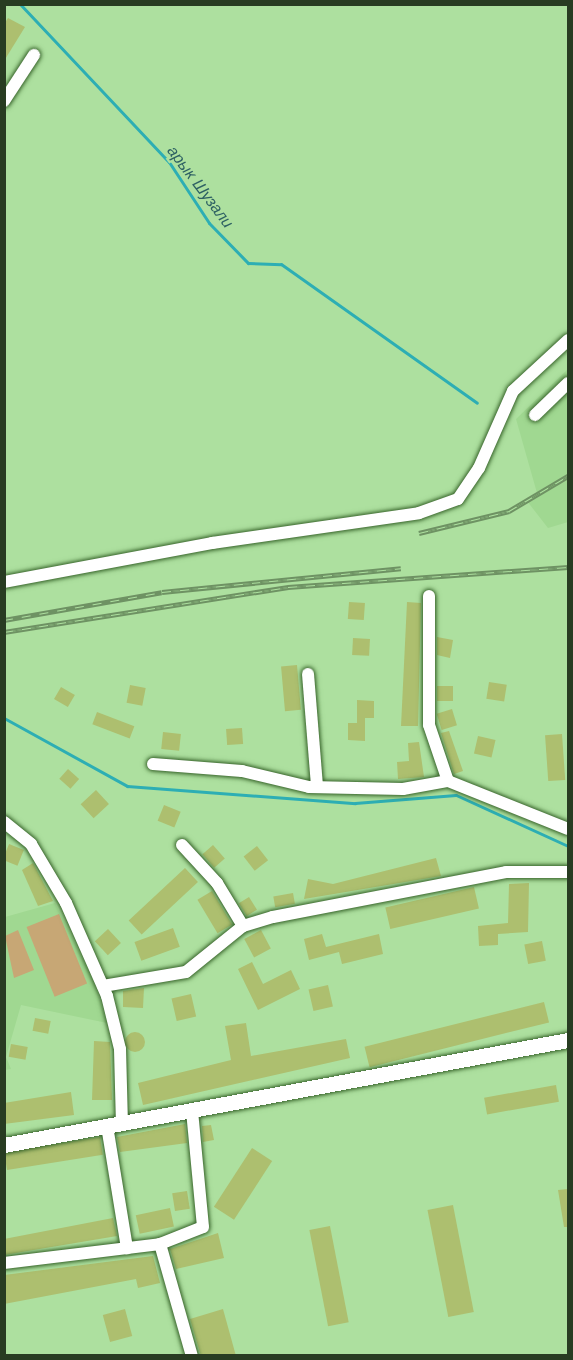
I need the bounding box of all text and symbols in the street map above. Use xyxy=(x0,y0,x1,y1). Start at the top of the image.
water label: арык Шузали xyxy=(163,142,237,232)

